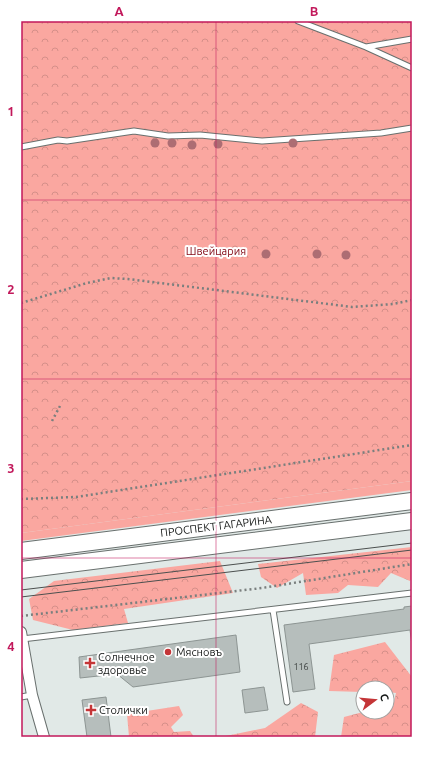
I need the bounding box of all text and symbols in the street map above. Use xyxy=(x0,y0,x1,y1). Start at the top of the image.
text: A xyxy=(114,4,124,18)
text: B xyxy=(310,4,319,18)
text: 1 xyxy=(7,104,15,118)
park label: Швейцария xyxy=(186,245,246,257)
text: 2 xyxy=(7,282,15,296)
text: 3 xyxy=(7,461,15,475)
street label: ПРОСПЕКТ ГАГАРИНА xyxy=(160,513,273,539)
text: 4 xyxy=(7,639,15,653)
place label: Мясновъ xyxy=(176,646,223,658)
marker: Мясновъ xyxy=(163,647,173,657)
place label: Солнечное здоровье xyxy=(98,651,155,676)
marker: Солнечное здоровье xyxy=(85,658,95,668)
house number: 116 xyxy=(293,662,309,672)
north arrow xyxy=(355,680,395,720)
text: С xyxy=(378,692,391,702)
place label: Столички xyxy=(99,704,148,716)
marker: Столички xyxy=(86,705,96,715)

